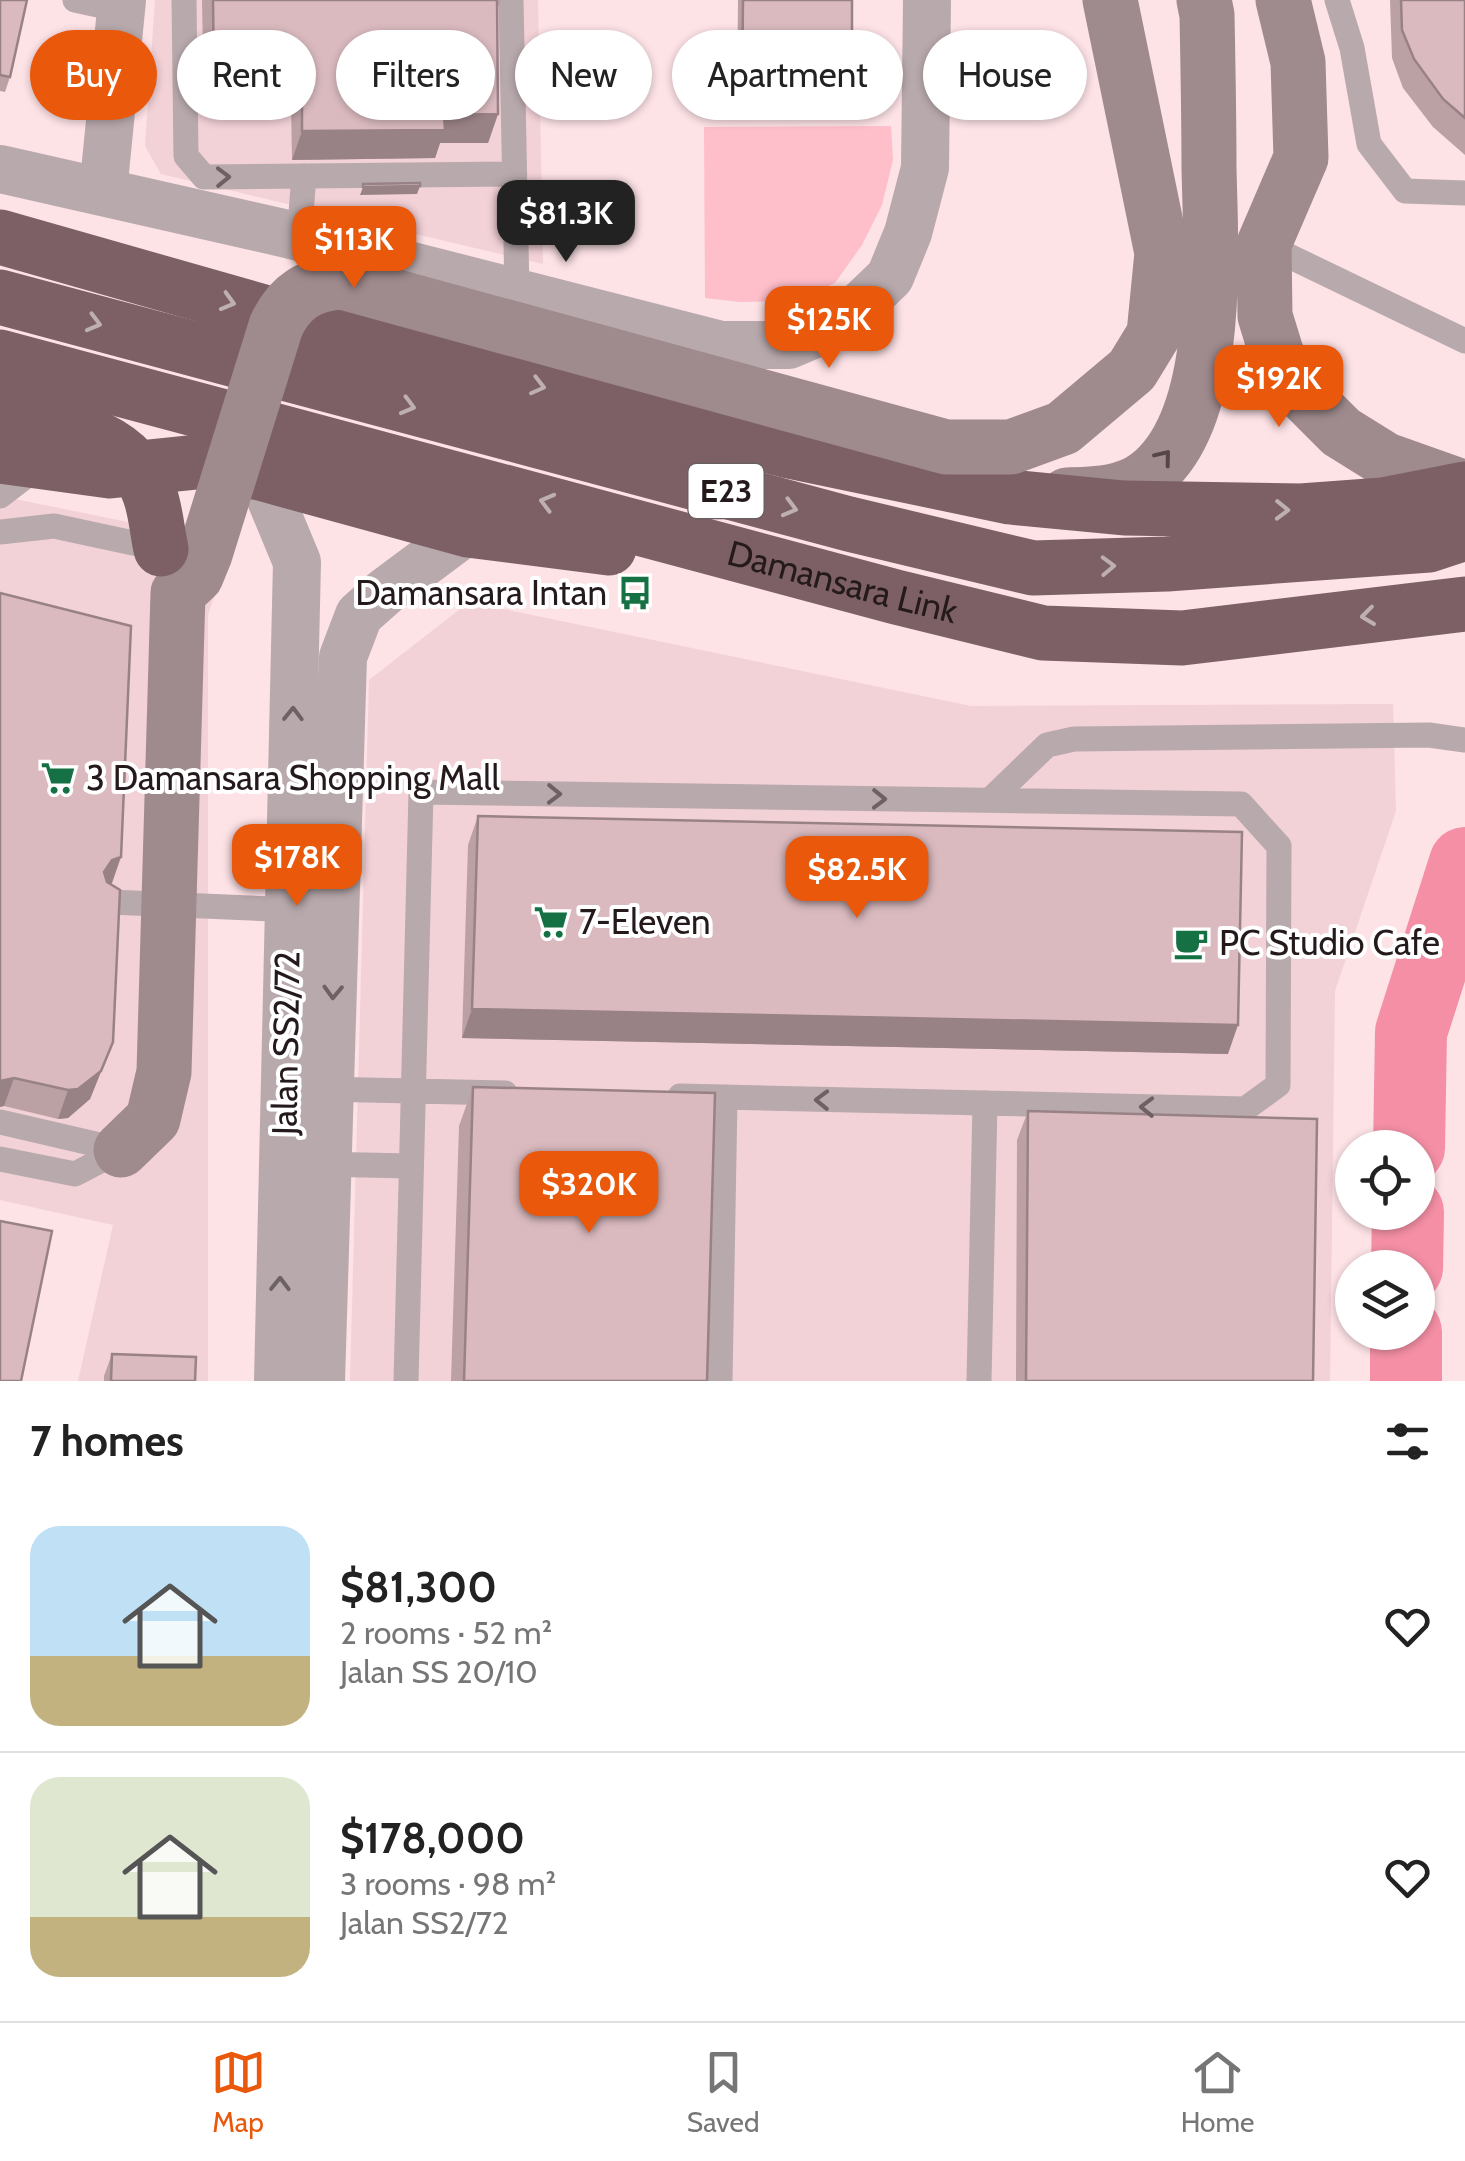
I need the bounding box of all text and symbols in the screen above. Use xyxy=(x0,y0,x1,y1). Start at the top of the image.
chip: Buy xyxy=(30,30,157,120)
chip: Rent xyxy=(177,30,316,120)
chip: Filters xyxy=(336,30,495,120)
chip: New xyxy=(515,30,652,120)
chip: Apartment xyxy=(672,30,903,120)
chip: House xyxy=(923,30,1087,120)
one-way arrow xyxy=(216,166,231,188)
pin: $81.3K xyxy=(485,180,647,265)
text: $81.3K xyxy=(519,193,613,232)
pin: $113K xyxy=(284,206,424,291)
text: $113K xyxy=(314,219,394,258)
pin: $125K xyxy=(759,286,899,371)
one-way arrow xyxy=(219,290,236,311)
text: $125K xyxy=(787,299,871,338)
one-way arrow xyxy=(85,311,102,332)
pin: $192K xyxy=(1209,345,1349,430)
text: $192K xyxy=(1236,358,1322,397)
one-way arrow xyxy=(529,374,546,395)
one-way arrow xyxy=(399,395,416,416)
one-way arrow xyxy=(1152,450,1170,468)
road number: E23 xyxy=(688,464,764,518)
one-way arrow xyxy=(539,493,556,514)
one-way arrow xyxy=(781,496,798,517)
one-way arrow xyxy=(1274,500,1290,521)
street label: Damansara Link xyxy=(723,531,962,632)
one-way arrow xyxy=(1100,555,1116,576)
place label: Damansara Intan xyxy=(355,571,607,614)
bus stop icon: Damansara Intan xyxy=(616,574,654,612)
one-way arrow xyxy=(1360,605,1376,626)
one-way arrow xyxy=(283,705,304,721)
place label: 3 Damansara Shopping Mall xyxy=(86,756,501,799)
supermarket icon: 3 Damansara Shopping Mall xyxy=(39,759,77,797)
one-way arrow xyxy=(546,783,562,805)
one-way arrow xyxy=(872,788,887,810)
pin: $178K xyxy=(227,824,367,909)
pin: $82.5K xyxy=(776,836,938,921)
text: $178K xyxy=(254,837,340,876)
text: $82.5K xyxy=(807,849,907,888)
place label: 7-Eleven xyxy=(579,900,711,943)
supermarket icon: 7-Eleven xyxy=(532,903,570,941)
place label: PC Studio Cafe xyxy=(1219,921,1440,964)
cafe icon: PC Studio Cafe xyxy=(1172,924,1210,962)
street label: Jalan SS2/72 xyxy=(262,950,309,1137)
one-way arrow xyxy=(323,984,344,1000)
one-way arrow xyxy=(814,1089,830,1110)
one-way arrow xyxy=(1139,1096,1154,1118)
map controls xyxy=(1335,1130,1435,1350)
button: locate xyxy=(1335,1130,1435,1230)
pin: $320K xyxy=(519,1151,659,1236)
text: $320K xyxy=(541,1164,637,1203)
button: layers xyxy=(1335,1250,1435,1350)
one-way arrow xyxy=(270,1275,291,1291)
icon: filters xyxy=(1380,1414,1435,1469)
text: 7 homes xyxy=(30,1415,184,1467)
text: $81,300 xyxy=(340,1561,497,1613)
icon: home xyxy=(110,1566,230,1686)
icon: heart xyxy=(1380,1599,1435,1654)
text: 2 rooms · 52 m² xyxy=(340,1613,552,1652)
text: Jalan SS 20/10 xyxy=(340,1652,538,1691)
text: $178,000 xyxy=(340,1812,525,1864)
icon: home xyxy=(110,1817,230,1937)
icon: heart xyxy=(1380,1850,1435,1905)
text: 3 rooms · 98 m² xyxy=(340,1864,556,1903)
text: Jalan SS2/72 xyxy=(340,1903,509,1942)
tab: Map xyxy=(211,2045,266,2139)
tab: Saved xyxy=(687,2045,760,2139)
tab: Home xyxy=(1181,2045,1254,2139)

